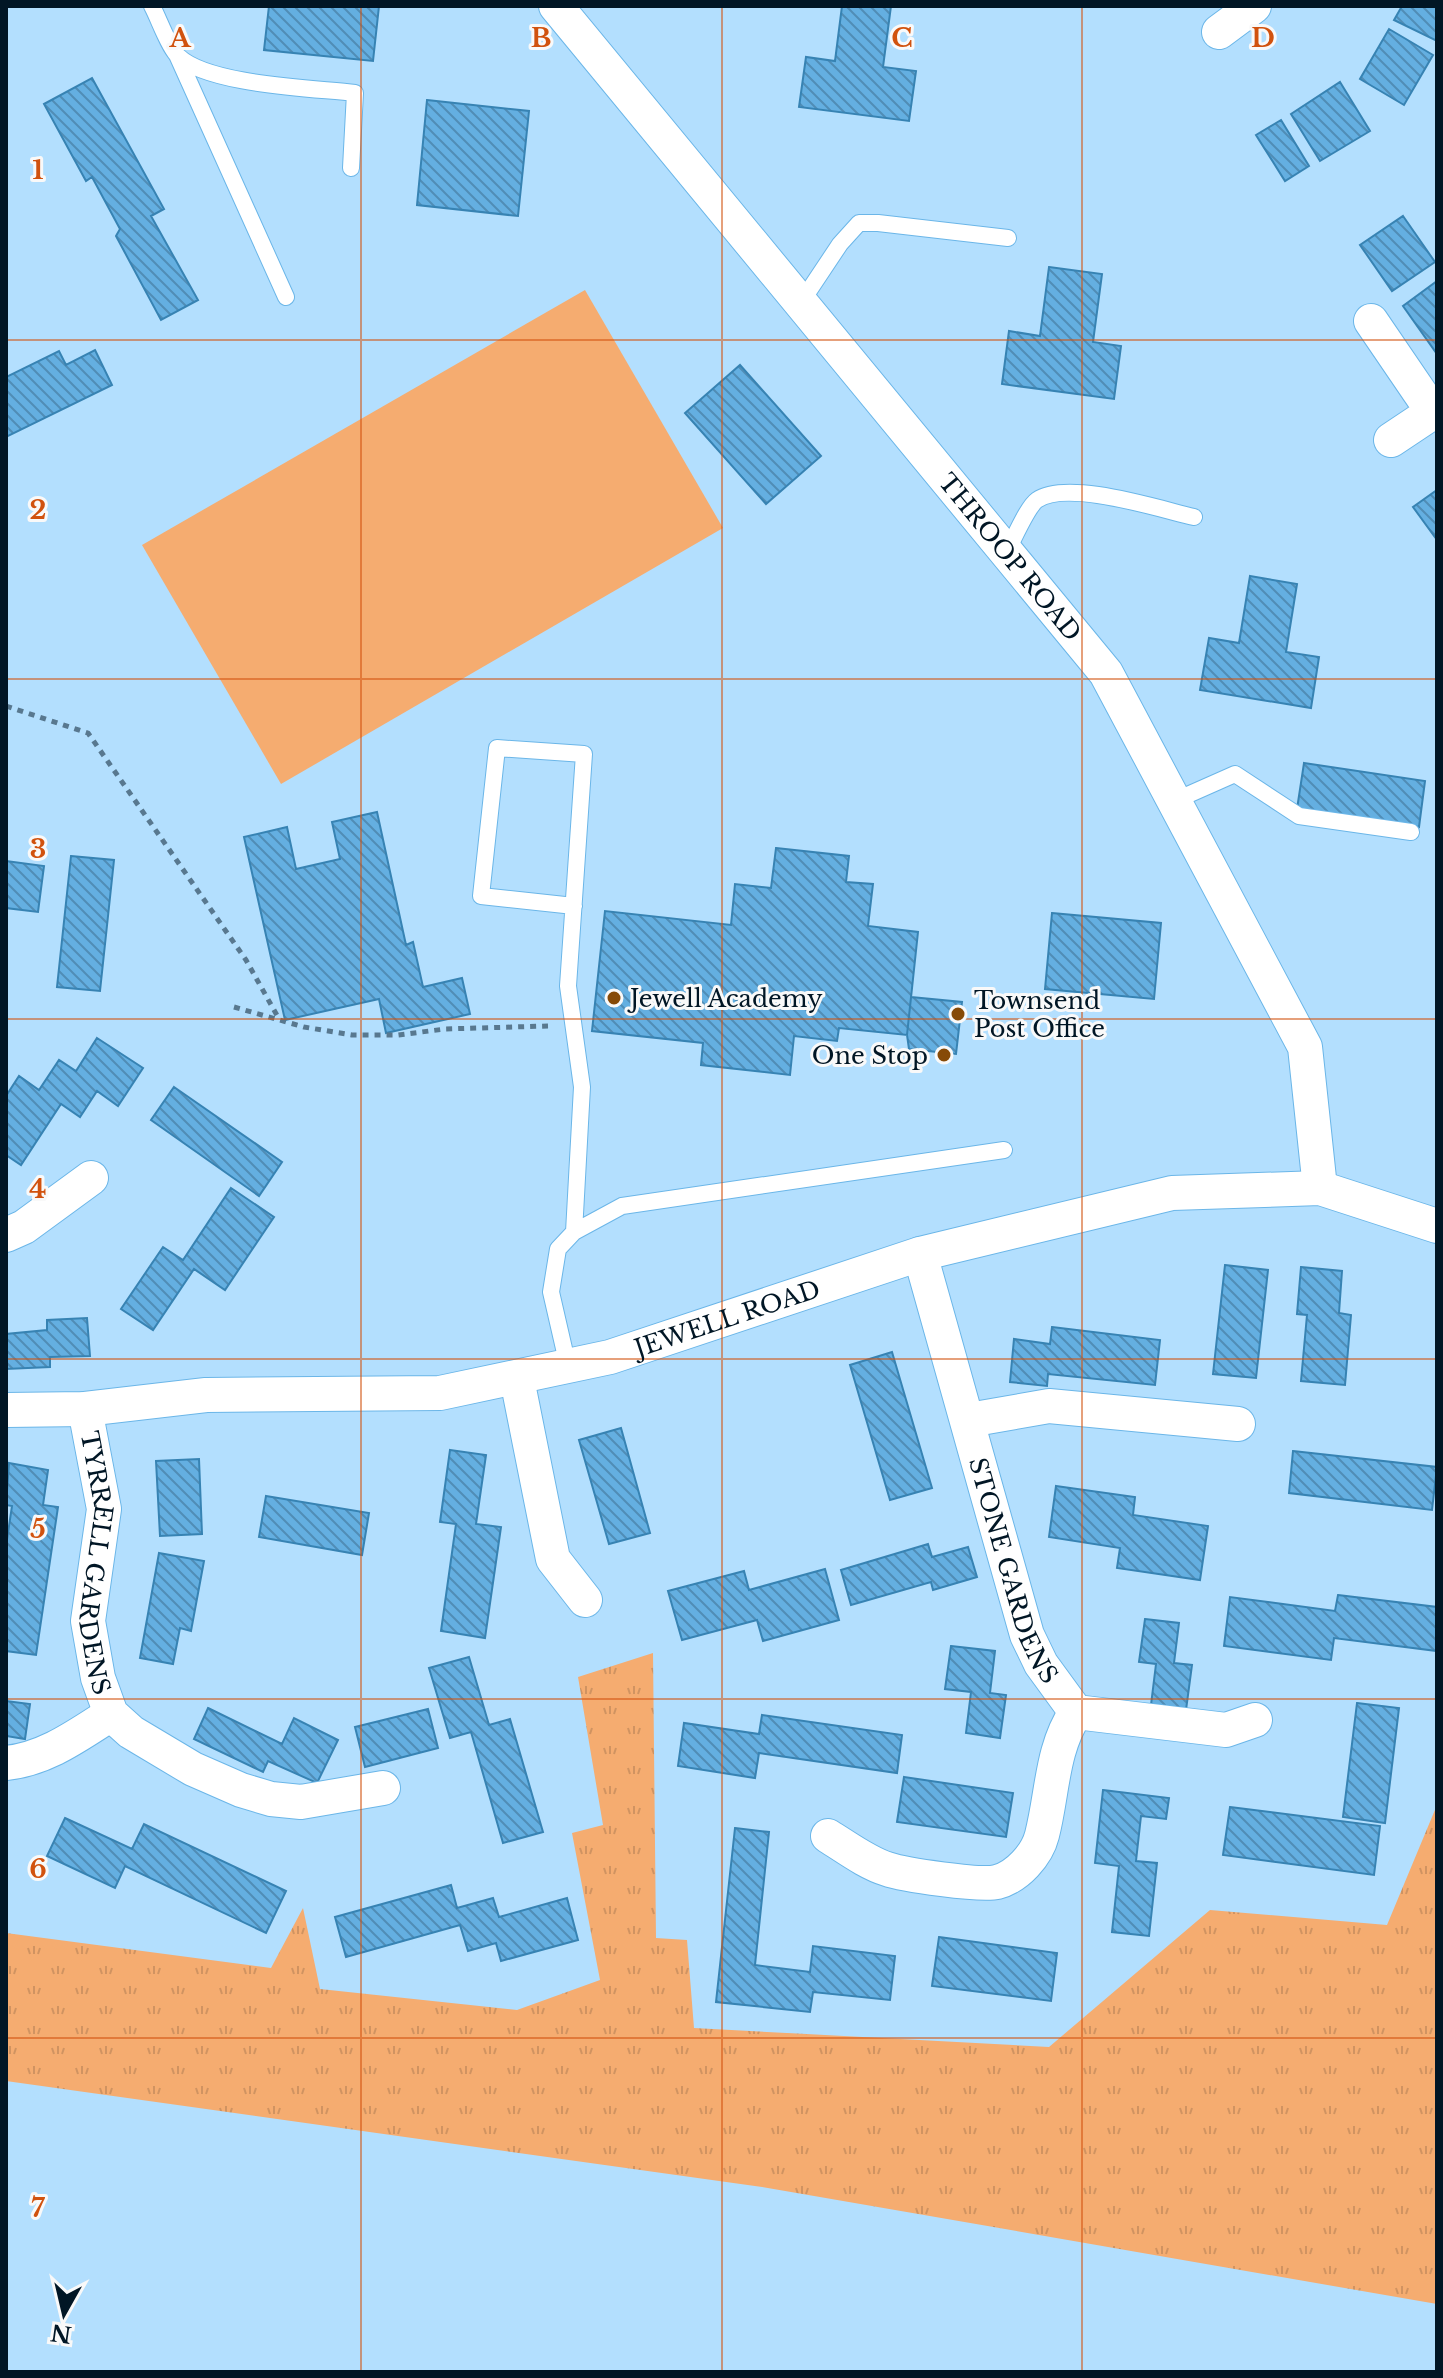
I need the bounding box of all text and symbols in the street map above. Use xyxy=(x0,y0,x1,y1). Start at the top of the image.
text: A xyxy=(168,22,191,54)
text: B xyxy=(531,22,551,54)
text: C xyxy=(891,22,913,54)
text: D xyxy=(1251,22,1275,54)
text: 1 xyxy=(32,154,44,186)
street label: THROOP ROAD xyxy=(933,467,1088,646)
text: 2 xyxy=(30,494,46,526)
text: 3 xyxy=(30,833,46,865)
place label: Jewell Academy xyxy=(627,984,823,1013)
place label: Townsend Post Office xyxy=(974,986,1105,1043)
marker: Jewell Academy xyxy=(605,989,623,1007)
marker: Townsend Post Office xyxy=(949,1005,967,1023)
place label: One Stop xyxy=(812,1041,928,1070)
marker: One Stop xyxy=(935,1046,953,1064)
text: 4 xyxy=(29,1173,47,1205)
street label: JEWELL ROAD xyxy=(628,1274,824,1363)
street label: TYRRELL GARDENS xyxy=(74,1429,119,1698)
street label: STONE GARDENS xyxy=(963,1454,1065,1689)
text: 5 xyxy=(30,1513,46,1545)
text: 6 xyxy=(29,1853,47,1885)
text: 7 xyxy=(31,2192,45,2224)
north arrow xyxy=(24,2274,104,2354)
text: N xyxy=(49,2318,73,2348)

